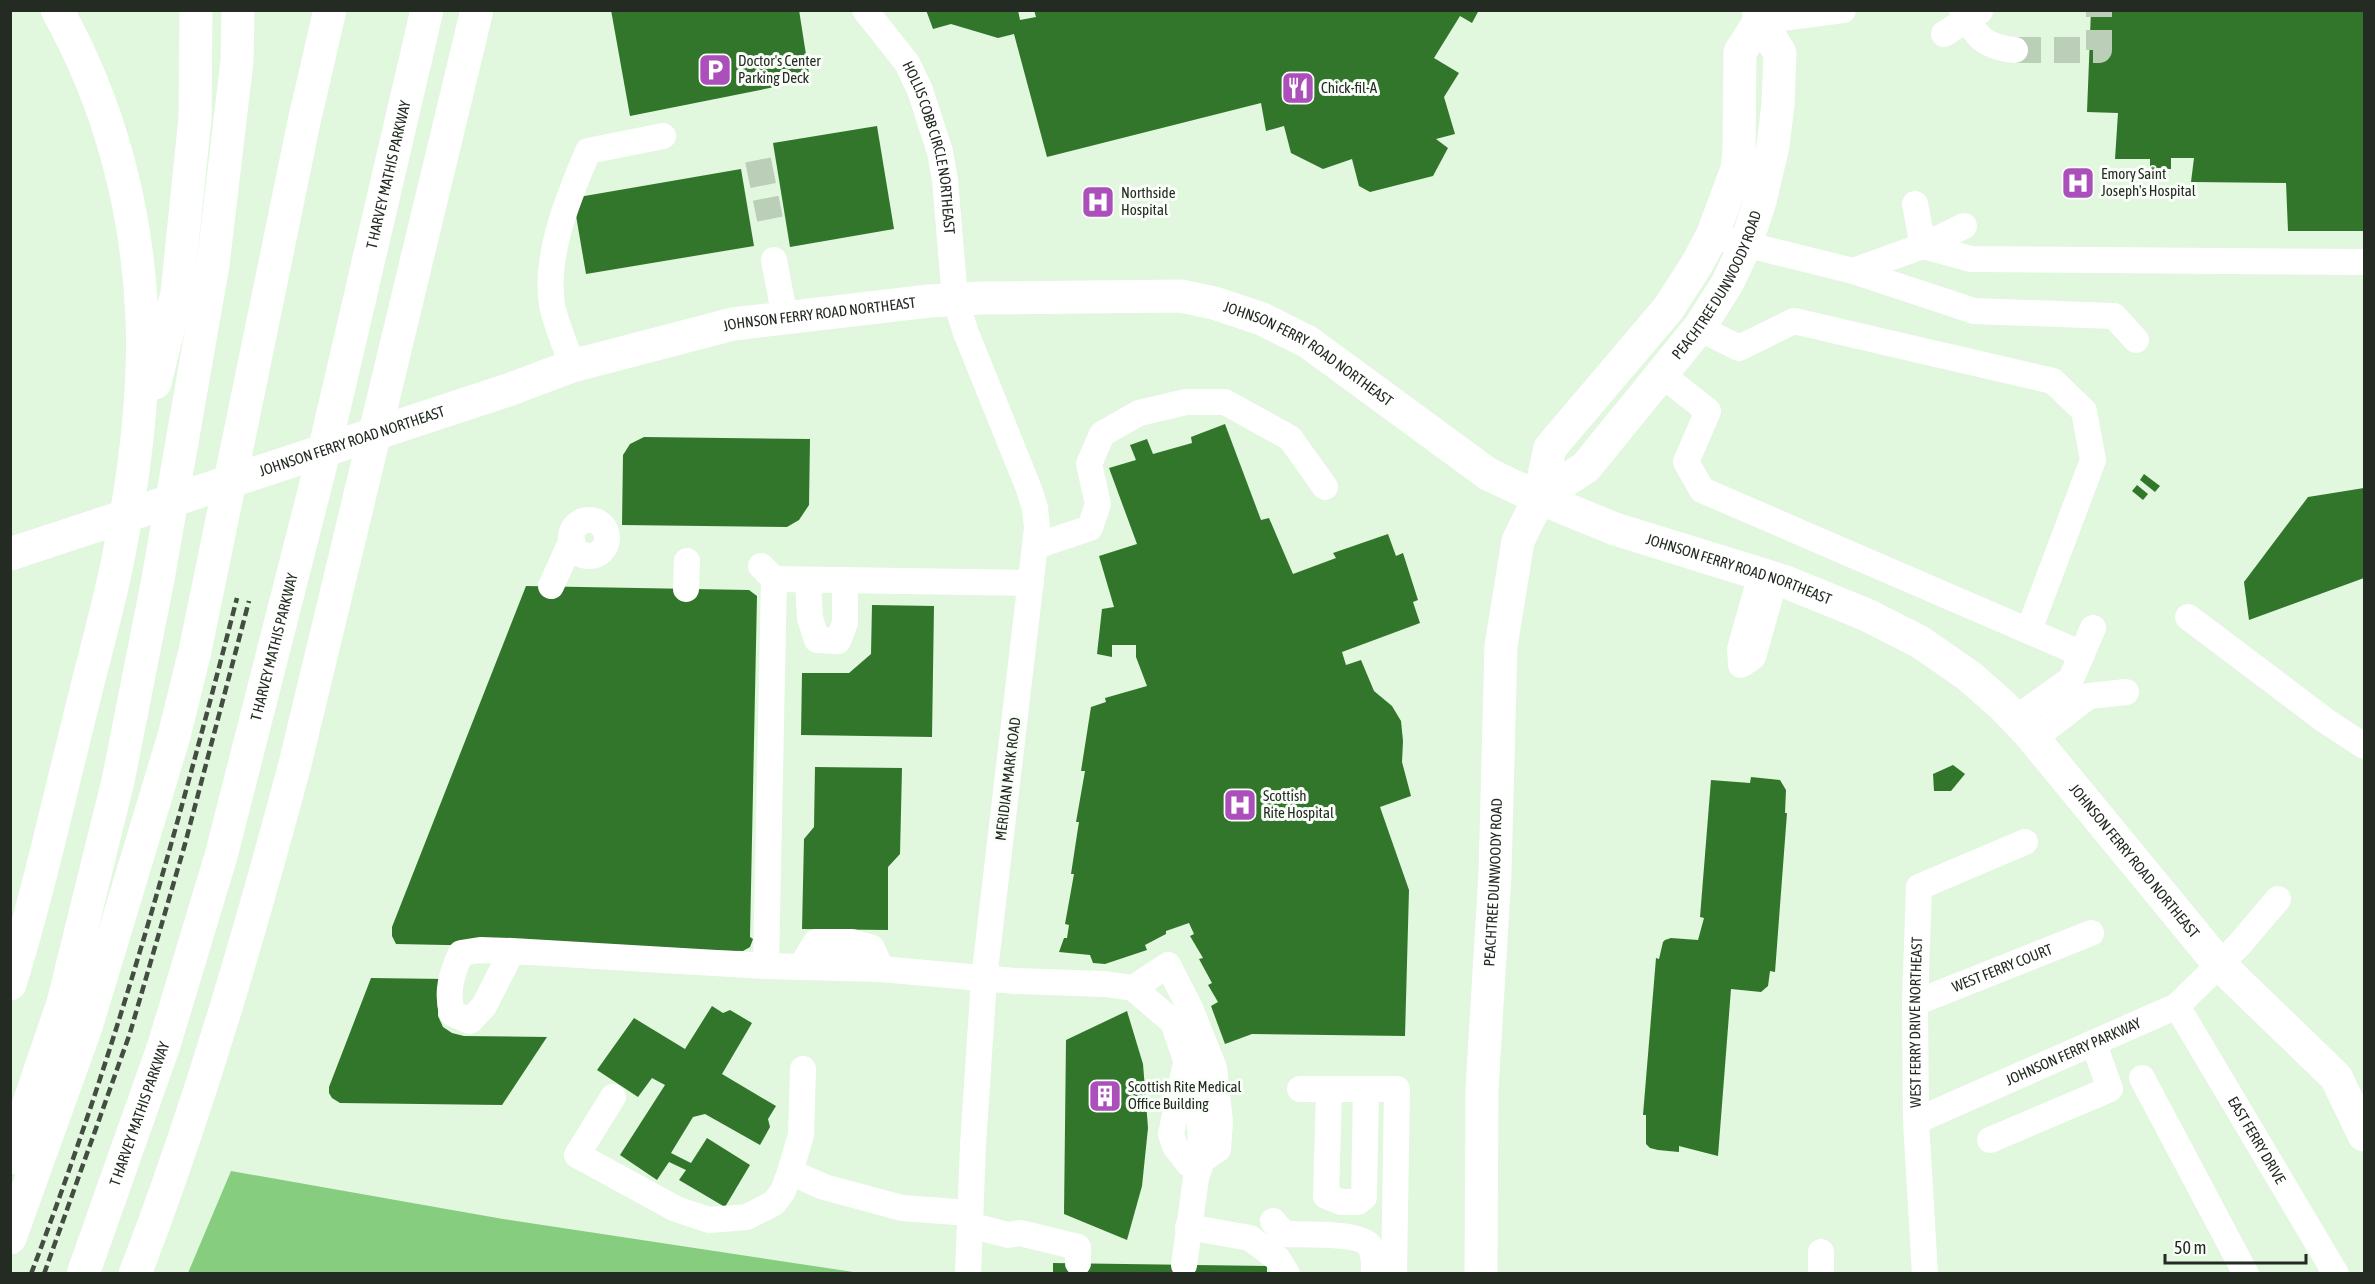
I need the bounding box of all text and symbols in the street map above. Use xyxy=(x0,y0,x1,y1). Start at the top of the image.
parking icon: Doctor's Center Parking Deck xyxy=(697,52,733,88)
place label: Doctor's Center Parking Deck xyxy=(738,52,821,86)
street label: HOLLIS COBB CIRCLE NORTHEAST xyxy=(899,58,959,235)
restaurant icon: Chick-fil-A xyxy=(1280,70,1316,106)
place label: Chick-fil-A xyxy=(1321,79,1378,96)
street label: T HARVEY MATHIS PARKWAY xyxy=(363,98,414,250)
hospital icon: Emory Saint Joseph's Hospital xyxy=(2060,165,2096,201)
place label: Emory Saint Joseph's Hospital xyxy=(2101,165,2196,199)
hospital icon: Northside Hospital xyxy=(1080,184,1116,220)
place label: Northside Hospital xyxy=(1121,184,1176,218)
street label: PEACHTREE DUNWOODY ROAD xyxy=(1668,209,1764,362)
street label: JOHNSON FERRY ROAD NORTHEAST xyxy=(721,294,917,334)
street label: JOHNSON FERRY ROAD NORTHEAST xyxy=(1222,298,1397,410)
street label: JOHNSON FERRY ROAD NORTHEAST xyxy=(257,402,447,479)
street label: JOHNSON FERRY ROAD NORTHEAST xyxy=(1644,530,1834,608)
street label: T HARVEY MATHIS PARKWAY xyxy=(247,571,301,723)
street label: MERIDIAN MARK ROAD xyxy=(991,716,1024,842)
street label: JOHNSON FERRY ROAD NORTHEAST xyxy=(2066,780,2203,941)
hospital icon: Scottish Rite Hospital xyxy=(1222,787,1258,823)
place label: Scottish Rite Hospital xyxy=(1263,787,1334,821)
street label: PEACHTREE DUNWOODY ROAD xyxy=(1480,798,1505,967)
street label: WEST FERRY DRIVE NORTHEAST xyxy=(1906,936,1925,1108)
street label: WEST FERRY COURT xyxy=(1950,940,2055,995)
street label: JOHNSON FERRY PARKWAY xyxy=(2003,1014,2144,1088)
street label: T HARVEY MATHIS PARKWAY xyxy=(106,1039,173,1188)
building icon: Scottish Rite Medical Office Building xyxy=(1087,1078,1123,1114)
place label: Scottish Rite Medical Office Building xyxy=(1128,1078,1241,1112)
street label: EAST FERRY DRIVE xyxy=(2225,1093,2290,1187)
scale bar xyxy=(2165,1227,2306,1265)
text: 50 m xyxy=(2174,1237,2206,1258)

